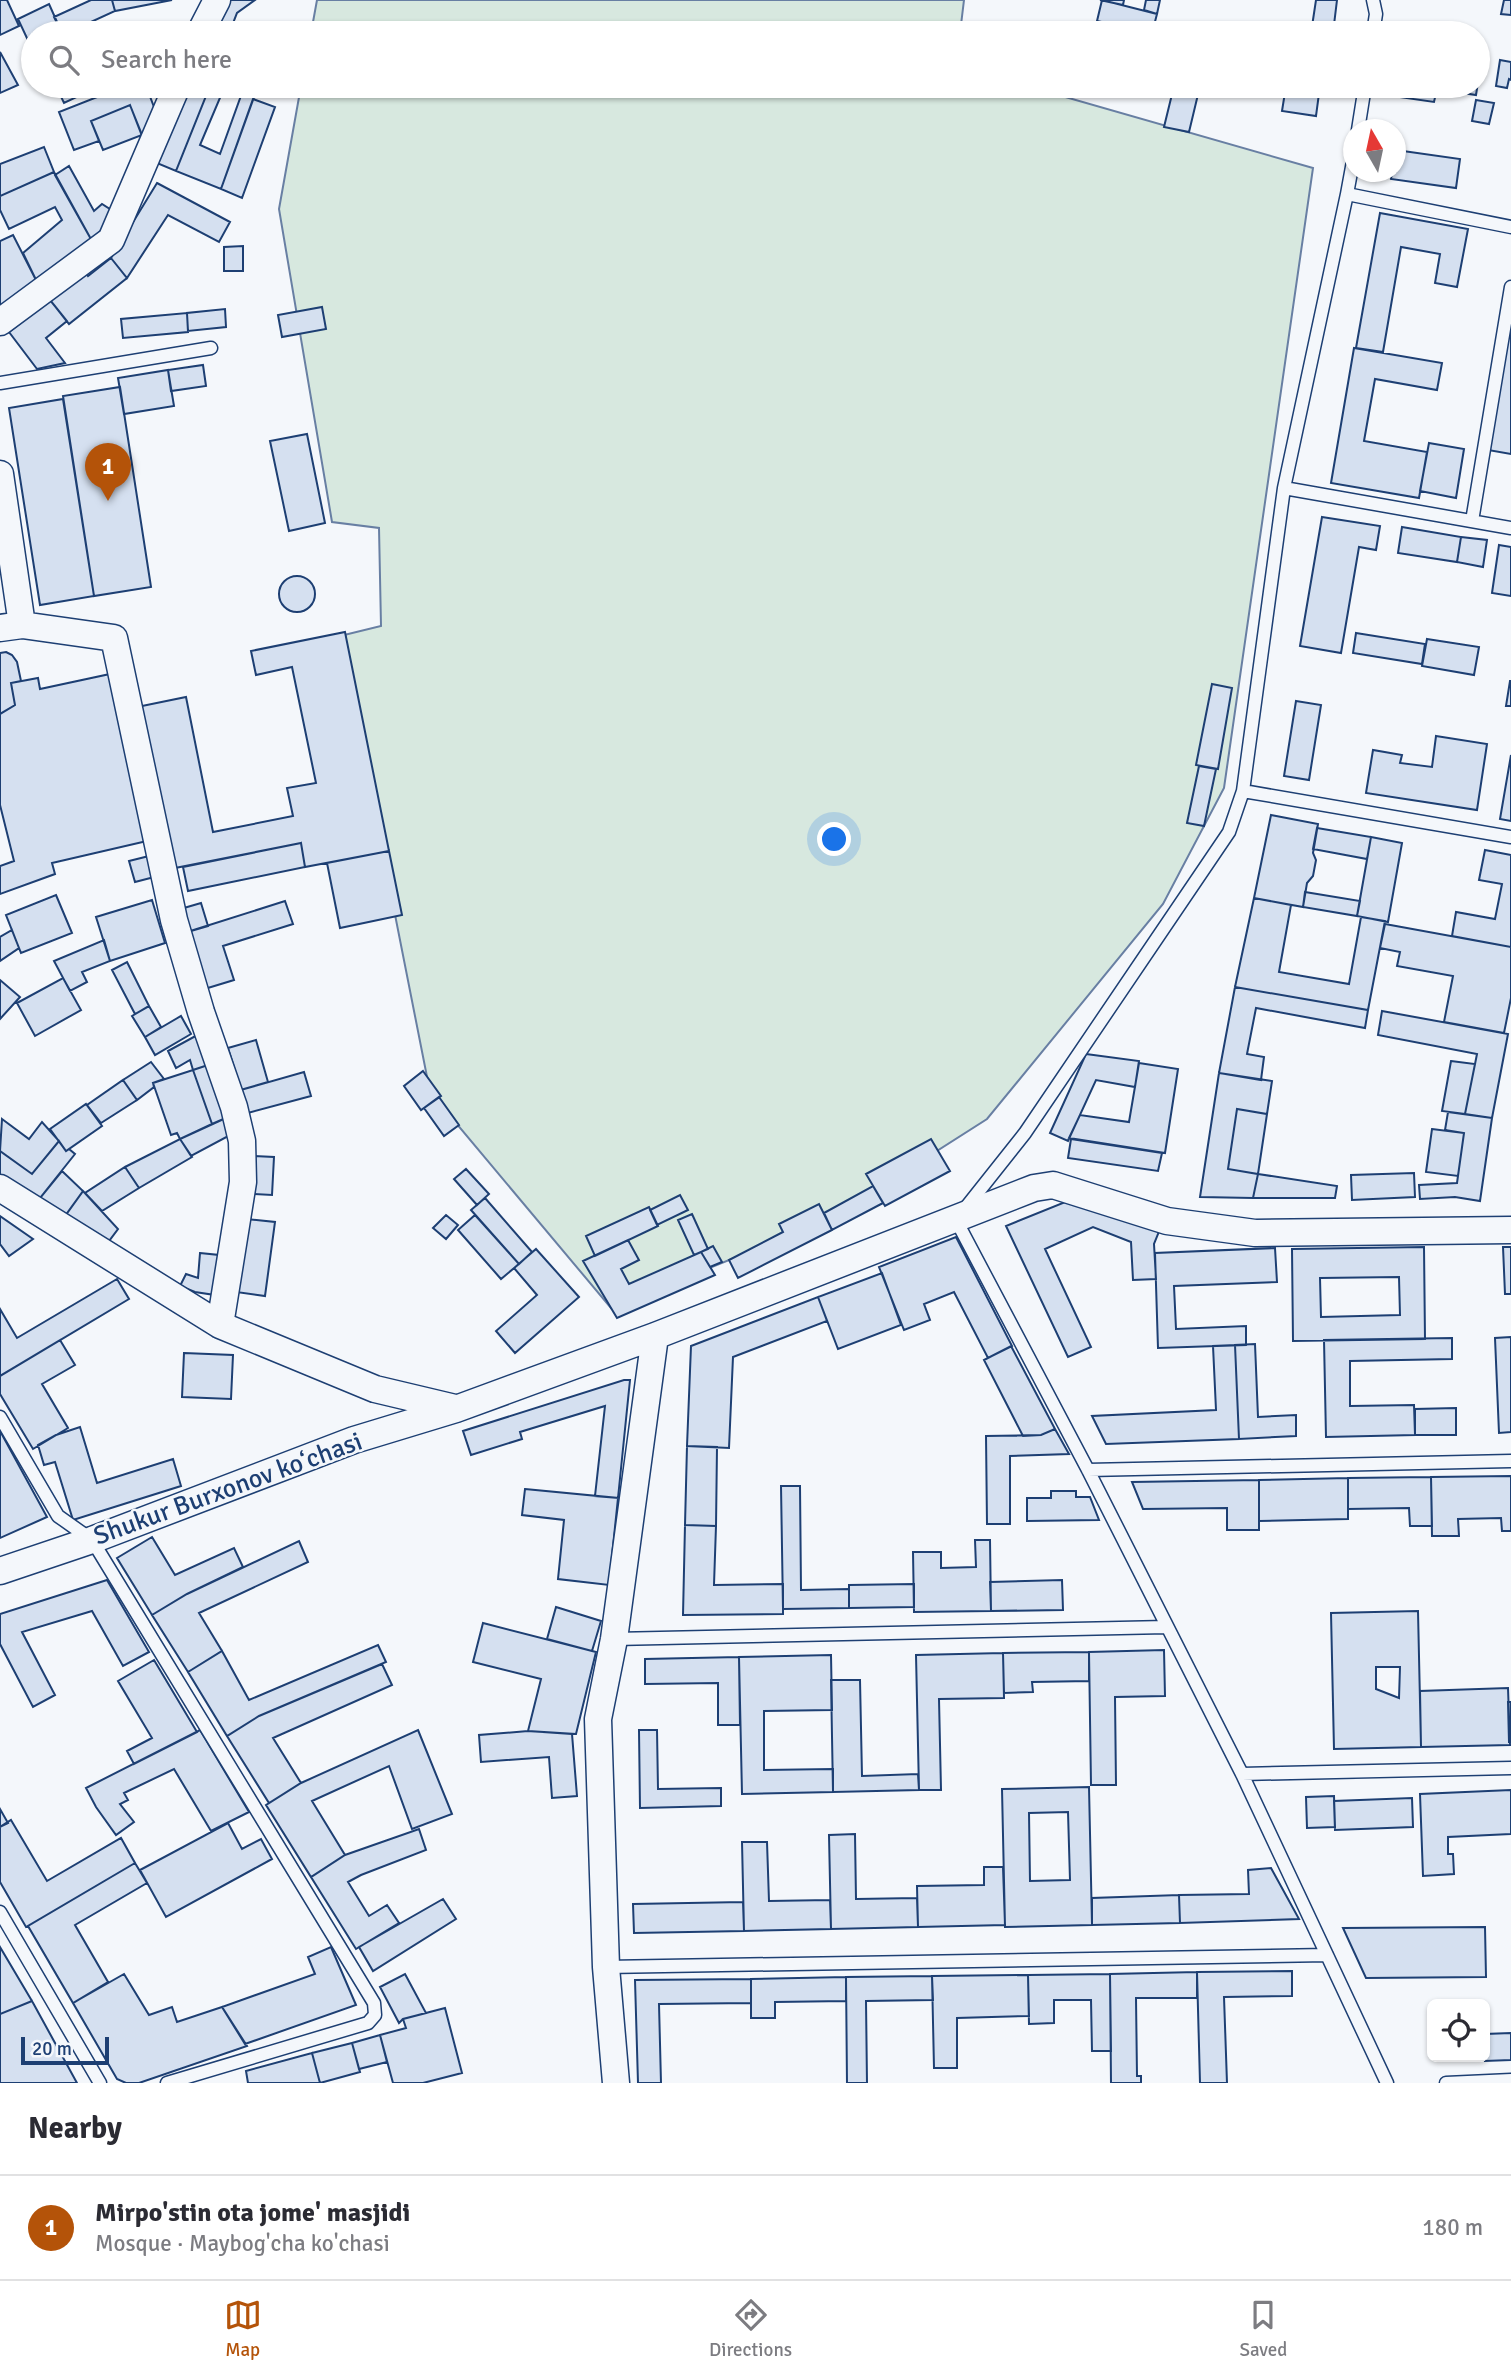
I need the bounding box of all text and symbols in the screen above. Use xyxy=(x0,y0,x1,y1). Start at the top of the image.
search box xyxy=(21,21,1490,98)
icon: search xyxy=(45,41,83,79)
text: Search here xyxy=(101,44,232,76)
north arrow xyxy=(1343,119,1406,182)
pin: 1 xyxy=(85,443,131,501)
your location xyxy=(817,822,851,856)
street label: Shukur Burxonov koʻchasi xyxy=(89,1425,367,1553)
map controls xyxy=(1427,1999,1490,2062)
button: locate xyxy=(1427,1999,1490,2062)
scale bar xyxy=(21,2034,108,2066)
text: 20 m xyxy=(32,2037,72,2061)
text: Nearby xyxy=(28,2110,122,2147)
text: Mirpo'stin ota jome' masjidi xyxy=(95,2197,410,2229)
text: 1 xyxy=(45,2213,57,2242)
text: 180 m xyxy=(1422,2213,1483,2242)
text: Mosque · Maybog'cha ko'chasi xyxy=(95,2229,390,2258)
tab: Map xyxy=(224,2296,262,2362)
tab: Directions xyxy=(709,2296,792,2362)
tab: Saved xyxy=(1239,2296,1287,2362)

